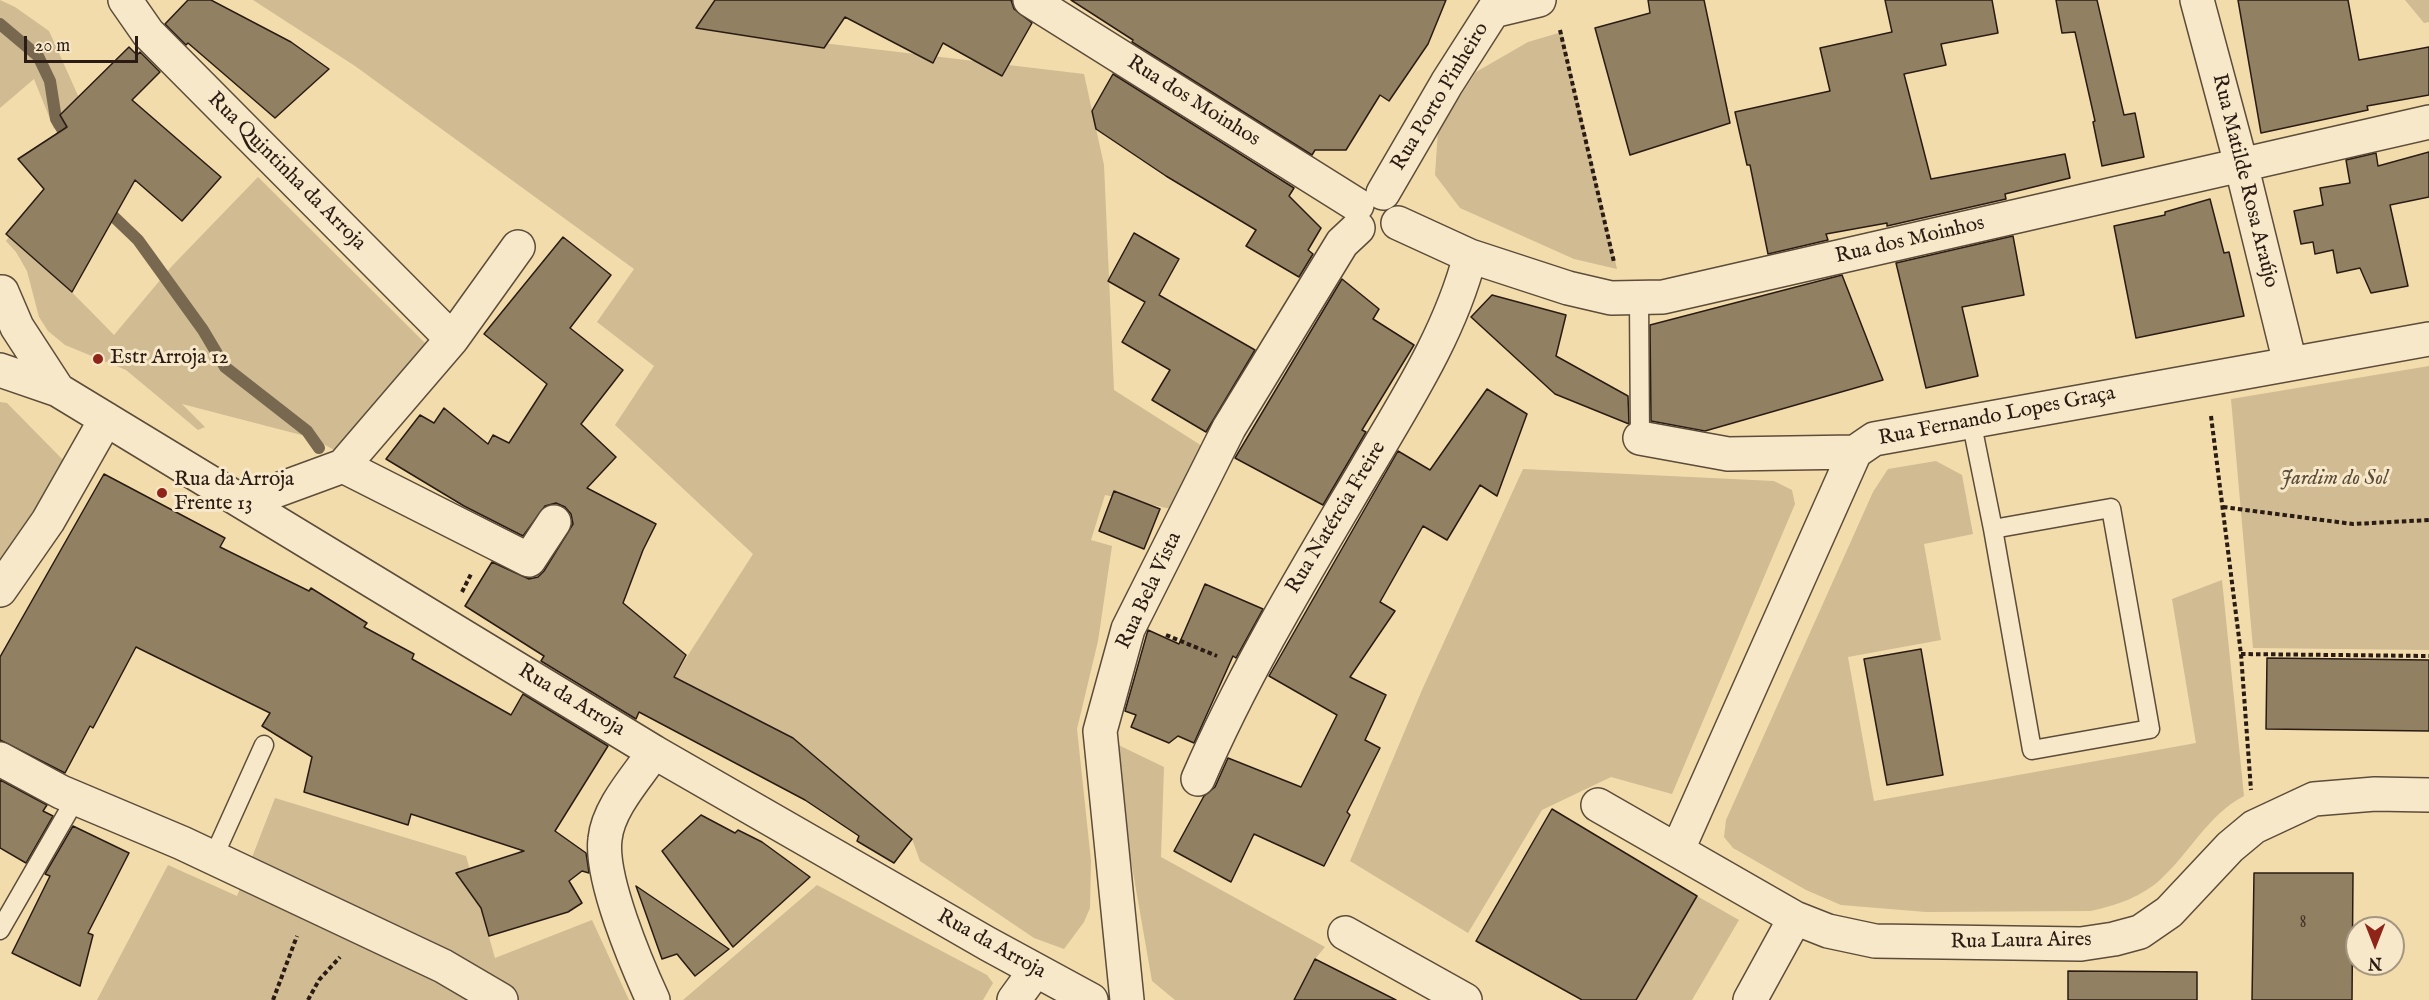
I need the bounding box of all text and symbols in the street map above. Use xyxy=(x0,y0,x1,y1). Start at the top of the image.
street label: Rua Porto Pinheiro xyxy=(1387,18,1495,176)
scale bar xyxy=(27,24,141,62)
text: 20 m xyxy=(35,35,70,58)
street label: Rua dos Moinhos xyxy=(1122,51,1264,153)
street label: Rua Matilde Rosa Araújo xyxy=(2205,71,2283,291)
street label: Rua Quintinha da Arroja xyxy=(201,87,371,257)
street label: Rua dos Moinhos xyxy=(1833,212,1987,270)
place label: Estr Arroja 12 xyxy=(110,346,229,372)
marker: Estr Arroja 12 xyxy=(91,352,105,366)
street label: Rua Fernando Lopes Graça xyxy=(1877,382,2117,452)
street label: Rua Natércia Freire xyxy=(1282,437,1392,599)
park label: Jardim do Sol xyxy=(2280,467,2388,493)
place label: Rua da Arroja Frente 13 xyxy=(174,468,294,518)
marker: Rua da Arroja Frente 13 xyxy=(155,486,169,500)
street label: Rua Bela Vista xyxy=(1112,528,1188,654)
street label: Rua da Arroja xyxy=(513,659,629,743)
street label: Rua da Arroja xyxy=(932,905,1050,985)
house number: 8 xyxy=(2299,912,2307,934)
north arrow xyxy=(2345,916,2405,976)
street label: Rua Laura Aires xyxy=(1950,928,2092,956)
text: N xyxy=(2368,952,2382,972)

